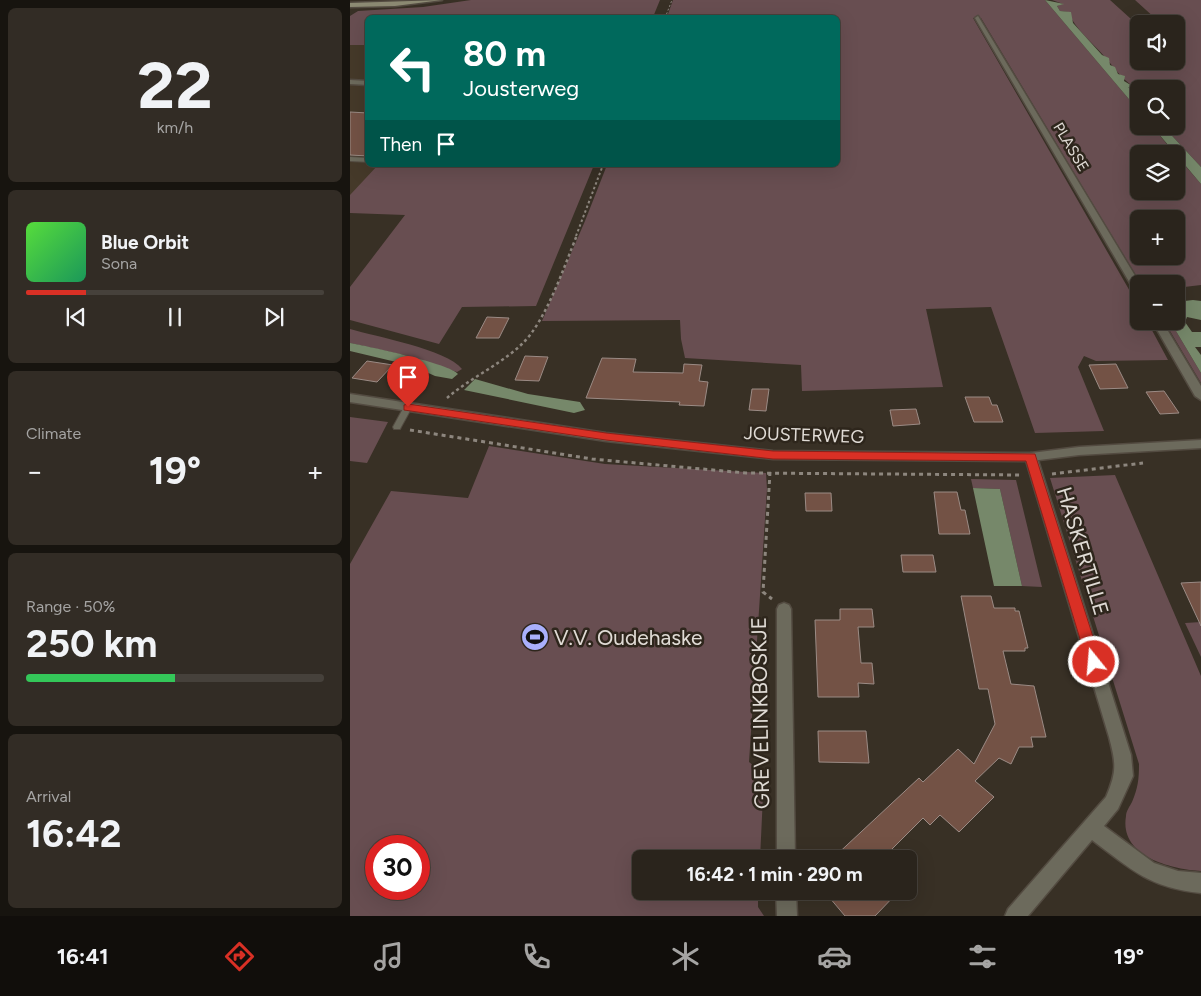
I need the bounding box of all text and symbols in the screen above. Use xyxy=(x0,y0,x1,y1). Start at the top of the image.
map controls xyxy=(1130,15,1185,330)
button: sound xyxy=(1130,15,1185,70)
text: 80 m xyxy=(463,33,546,75)
icon: left xyxy=(380,35,445,100)
text: 22 xyxy=(137,46,213,124)
text: Jousterweg xyxy=(463,75,579,102)
button: search xyxy=(1130,80,1185,135)
text: km/h xyxy=(157,118,193,137)
street label: PLASSE xyxy=(1049,119,1093,175)
icon: arrive xyxy=(432,130,460,158)
text: Then xyxy=(380,133,422,156)
button: layers xyxy=(1130,145,1185,200)
button: + xyxy=(1130,210,1185,265)
text: Blue Orbit xyxy=(101,231,189,254)
text: Sona xyxy=(101,254,137,273)
button: − xyxy=(1130,275,1185,330)
icon: previous xyxy=(62,303,90,331)
icon: pause xyxy=(161,303,189,331)
icon: next xyxy=(260,303,288,331)
pin xyxy=(387,356,429,407)
icon: arrive xyxy=(394,363,422,391)
street label: JOUSTERWEG xyxy=(743,422,865,448)
text: Climate xyxy=(26,424,81,443)
text: 19° xyxy=(149,448,201,494)
text: − xyxy=(26,454,43,488)
text: + xyxy=(307,454,324,488)
street label: HASKERTILLE xyxy=(1052,484,1114,618)
text: Range · 50% xyxy=(26,597,115,616)
street label: GREVELINKBOSKJE xyxy=(746,617,774,809)
text: 250 km xyxy=(26,621,157,667)
sports icon: V.V. Oudehaske xyxy=(520,622,550,652)
place label: V.V. Oudehaske xyxy=(554,625,702,650)
position arrow xyxy=(1067,635,1119,687)
text: Arrival xyxy=(26,787,71,806)
text: 16:42 xyxy=(26,811,122,857)
speed limit sign: 30 xyxy=(365,835,430,900)
text: 16:42 · 1 min · 290 m xyxy=(686,863,863,886)
icon: directions xyxy=(222,939,257,974)
icon: music xyxy=(371,939,406,974)
icon: phone xyxy=(519,939,554,974)
icon: climate xyxy=(668,939,703,974)
icon: car xyxy=(817,939,852,974)
icon: filters xyxy=(965,939,1000,974)
text: 16:41 xyxy=(57,943,109,970)
text: 19° xyxy=(1114,943,1144,970)

